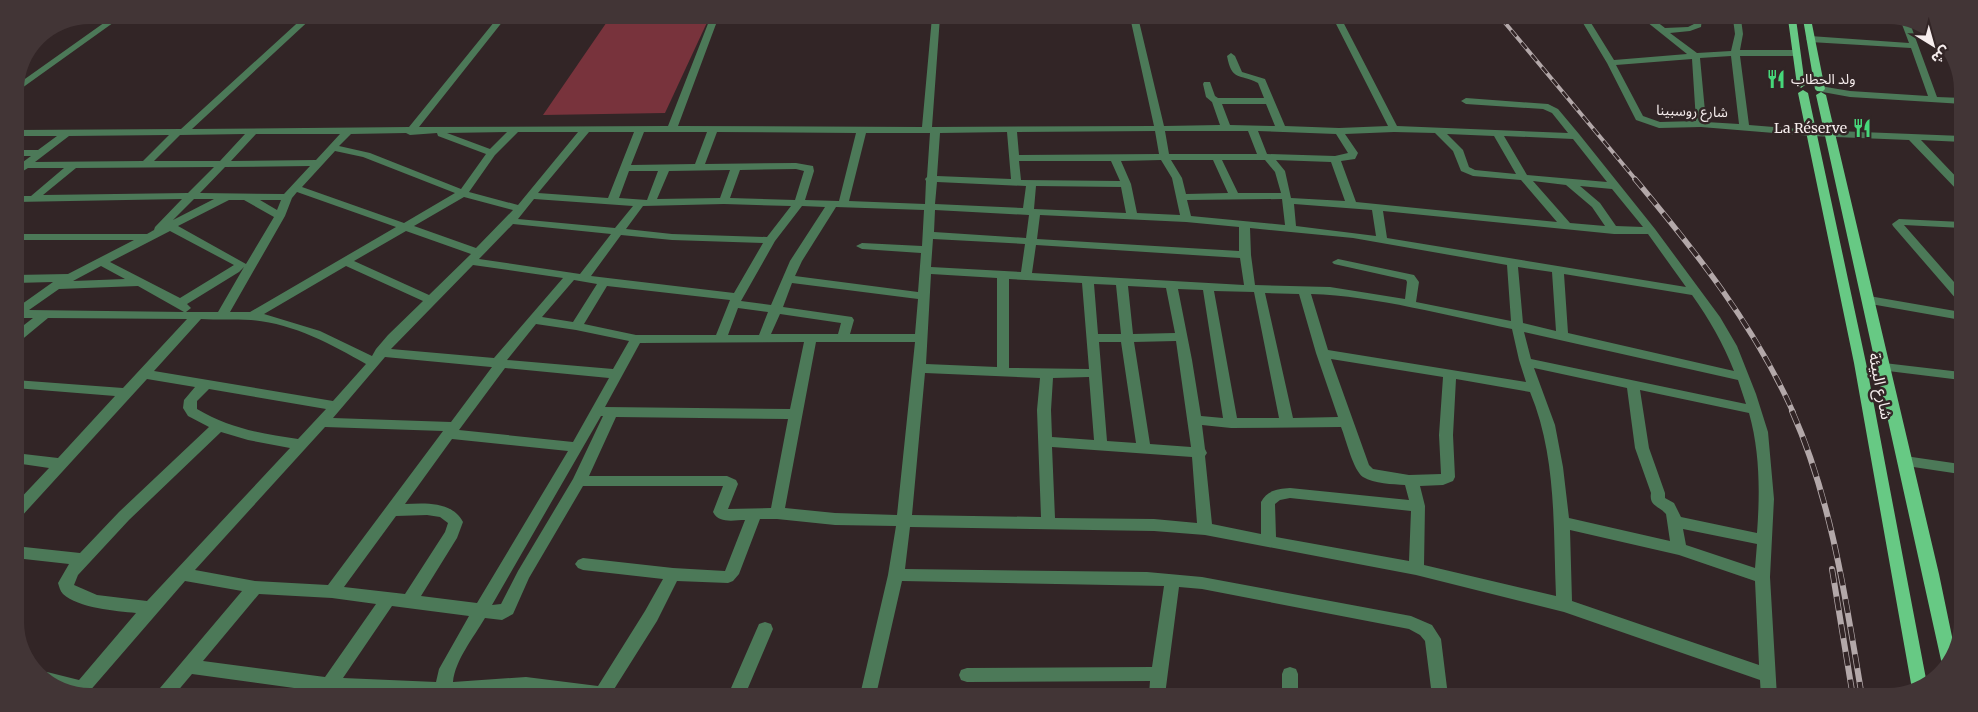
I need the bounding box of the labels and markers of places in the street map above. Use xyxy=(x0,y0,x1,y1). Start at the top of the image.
restaurant icon: ولد الحطاب xyxy=(1765,68,1787,90)
place label: ولد الحطاب xyxy=(1791,70,1855,88)
restaurant icon: La Réserve xyxy=(1851,117,1873,139)
place label: La Réserve xyxy=(1774,119,1847,137)

